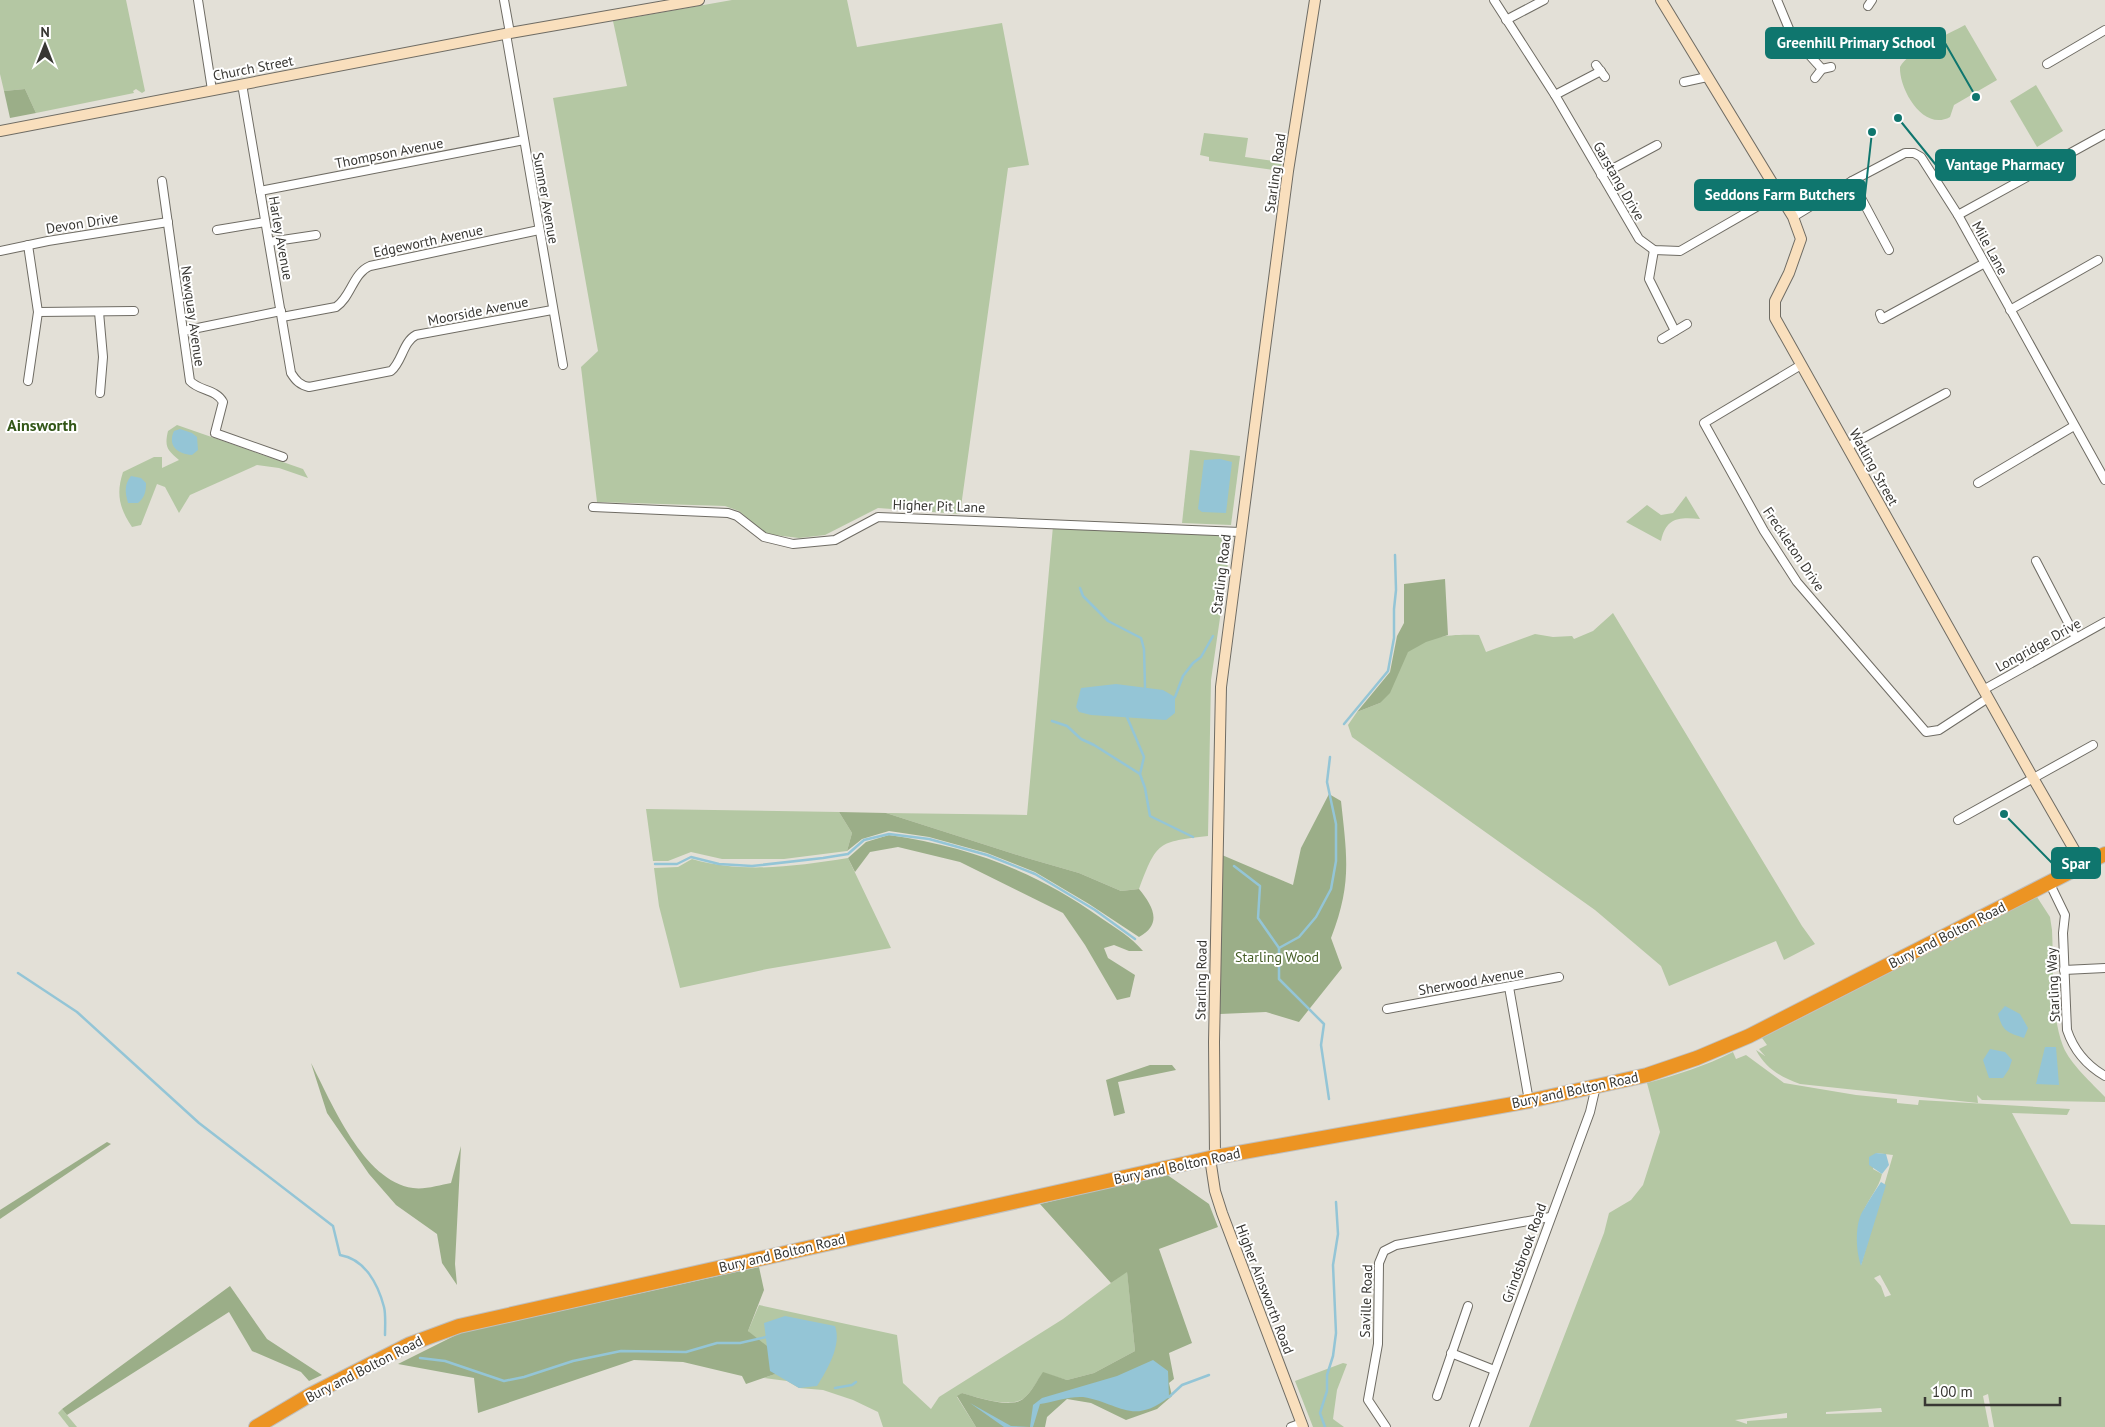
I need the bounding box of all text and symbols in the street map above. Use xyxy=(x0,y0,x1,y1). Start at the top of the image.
north arrow xyxy=(20,20,70,70)
text: N xyxy=(40,23,50,41)
callout: Greenhill Primary School xyxy=(1766,28,1945,58)
text: Greenhill Primary School xyxy=(1777,33,1936,52)
street label: Church Street xyxy=(211,51,295,85)
street label: Starling Road xyxy=(1261,132,1289,214)
street label: Thompson Avenue xyxy=(333,134,445,172)
street label: Garstang Drive xyxy=(1589,138,1649,224)
callout: Vantage Pharmacy xyxy=(1936,150,2075,180)
street label: Sumner Avenue xyxy=(529,151,563,245)
text: Vantage Pharmacy xyxy=(1945,155,2065,174)
callout: Seddons Farm Butchers xyxy=(1695,180,1865,210)
text: Seddons Farm Butchers xyxy=(1705,185,1855,204)
street label: Harley Avenue xyxy=(265,195,297,281)
street label: Devon Drive xyxy=(45,208,119,238)
street label: Mile Lane xyxy=(1968,218,2012,278)
street label: Edgeworth Avenue xyxy=(371,221,485,261)
street label: Newquay Avenue xyxy=(177,264,209,368)
street label: Moorside Avenue xyxy=(426,292,530,330)
district label: Ainsworth xyxy=(7,415,77,435)
street label: Watling Street xyxy=(1845,425,1903,509)
street label: Higher Pit Lane xyxy=(892,495,986,517)
street label: Freckleton Drive xyxy=(1759,503,1829,595)
street label: Starling Road xyxy=(1207,533,1235,615)
street label: Longridge Drive xyxy=(1992,614,2084,676)
callout: Spar xyxy=(2052,848,2100,878)
text: Spar xyxy=(2062,854,2091,873)
street label: Bury and Bolton Road xyxy=(1885,898,2009,972)
street label: Starling Road xyxy=(1191,940,1211,1020)
street label: Starling Way xyxy=(2042,947,2064,1023)
park label: Starling Wood xyxy=(1235,948,1319,966)
street label: Sherwood Avenue xyxy=(1417,963,1525,999)
street label: Bury and Bolton Road xyxy=(1510,1068,1640,1112)
street label: Bury and Bolton Road xyxy=(1112,1144,1242,1188)
street label: Grindsbrook Road xyxy=(1498,1201,1550,1305)
street label: Higher Ainsworth Road xyxy=(1232,1222,1298,1356)
street label: Bury and Bolton Road xyxy=(717,1230,847,1276)
street label: Saville Road xyxy=(1356,1264,1376,1338)
street label: Bury and Bolton Road xyxy=(302,1332,426,1406)
scale bar xyxy=(1925,1374,2060,1406)
text: 100 m xyxy=(1932,1382,1973,1401)

